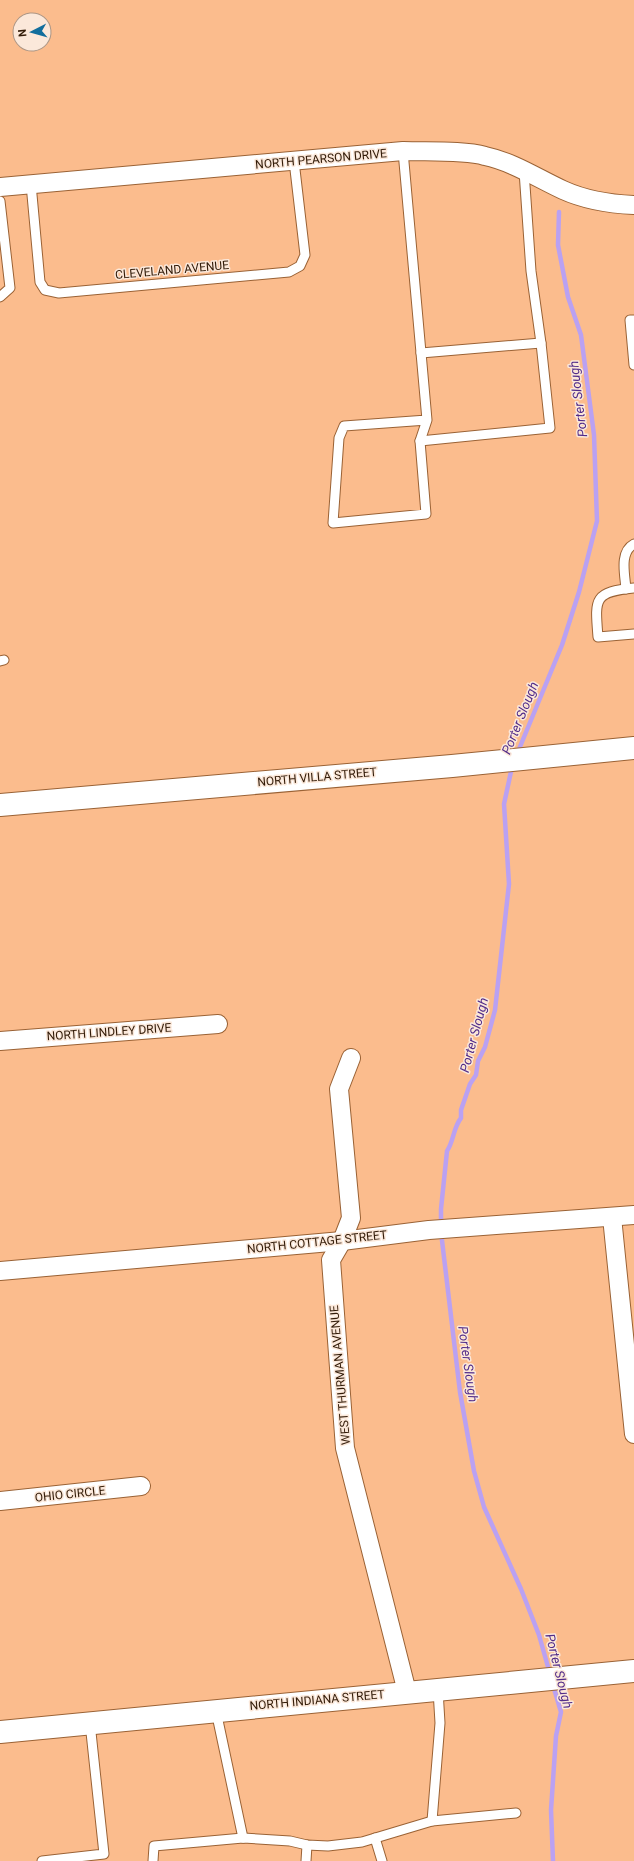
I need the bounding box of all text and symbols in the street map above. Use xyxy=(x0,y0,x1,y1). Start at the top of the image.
north arrow xyxy=(12,12,52,52)
text: N xyxy=(16,28,29,38)
street label: NORTH PEARSON DRIVE xyxy=(255,146,388,172)
street label: CLEVELAND AVENUE xyxy=(114,258,230,282)
water label: Porter Slough xyxy=(566,360,590,438)
water label: Porter Slough xyxy=(499,680,541,756)
street label: NORTH VILLA STREET xyxy=(257,765,377,789)
water label: Porter Slough xyxy=(457,996,491,1074)
street label: NORTH LINDLEY DRIVE xyxy=(46,1021,172,1043)
street label: NORTH COTTAGE STREET xyxy=(246,1228,388,1256)
street label: WEST THURMAN AVENUE xyxy=(327,1304,353,1445)
water label: Porter Slough xyxy=(455,1325,481,1403)
street label: OHIO CIRCLE xyxy=(34,1483,106,1505)
water label: Porter Slough xyxy=(542,1632,576,1710)
street label: NORTH INDIANA STREET xyxy=(249,1687,385,1713)

